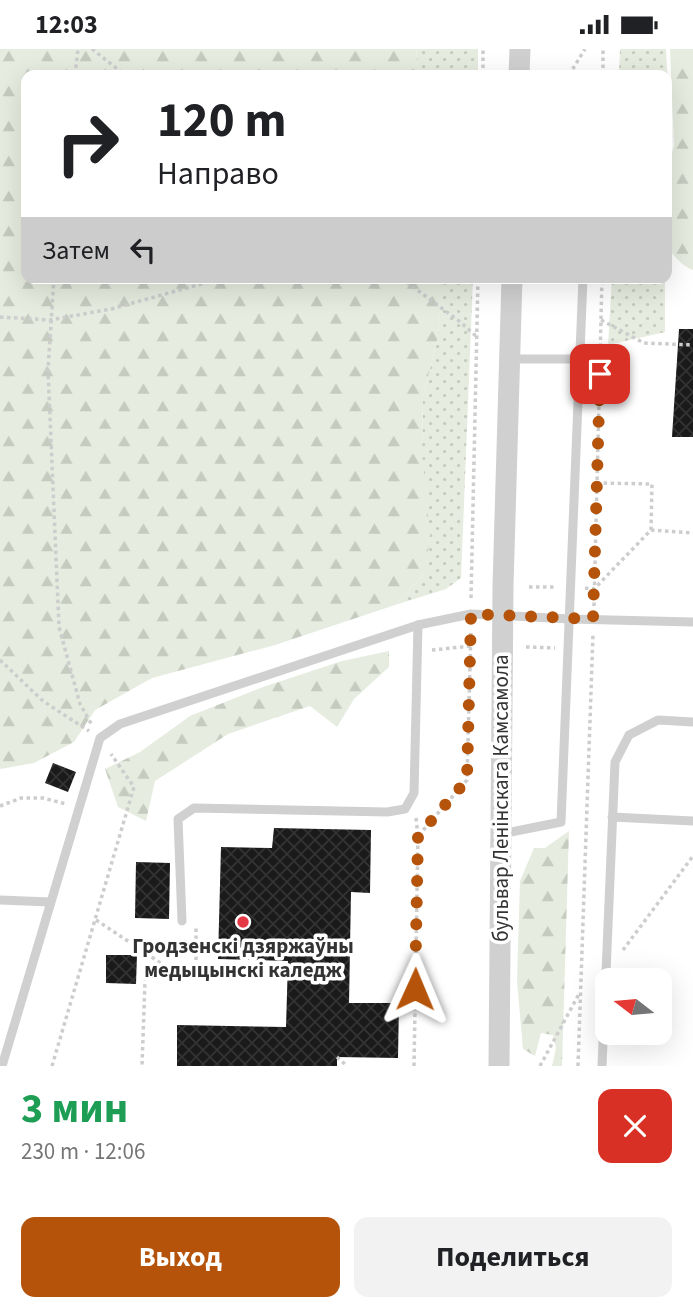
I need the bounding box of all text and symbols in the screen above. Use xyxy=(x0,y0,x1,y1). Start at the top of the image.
text: 12:03 xyxy=(35,6,98,43)
text: 120 m xyxy=(157,86,286,156)
icon: right xyxy=(42,98,133,189)
text: Направо xyxy=(157,151,279,197)
icon: left xyxy=(124,231,162,269)
text: Затем xyxy=(42,232,110,269)
pin xyxy=(570,344,630,404)
icon: arrive xyxy=(581,355,619,393)
street label: бульвар Ленінскага Камсамола xyxy=(486,654,516,942)
marker: Гродзенскі дзяржаўны медыцынскі каледж xyxy=(235,914,251,930)
place label: Гродзенскі дзяржаўны медыцынскі каледж xyxy=(132,931,354,985)
position arrow xyxy=(378,952,452,1026)
north arrow xyxy=(595,968,672,1045)
map controls xyxy=(595,968,672,1045)
text: 3 мин xyxy=(21,1079,128,1139)
button: close xyxy=(598,1089,672,1163)
text: 230 m · 12:06 xyxy=(21,1135,145,1168)
button: Выход xyxy=(21,1217,340,1297)
button: Поделиться xyxy=(354,1217,672,1297)

